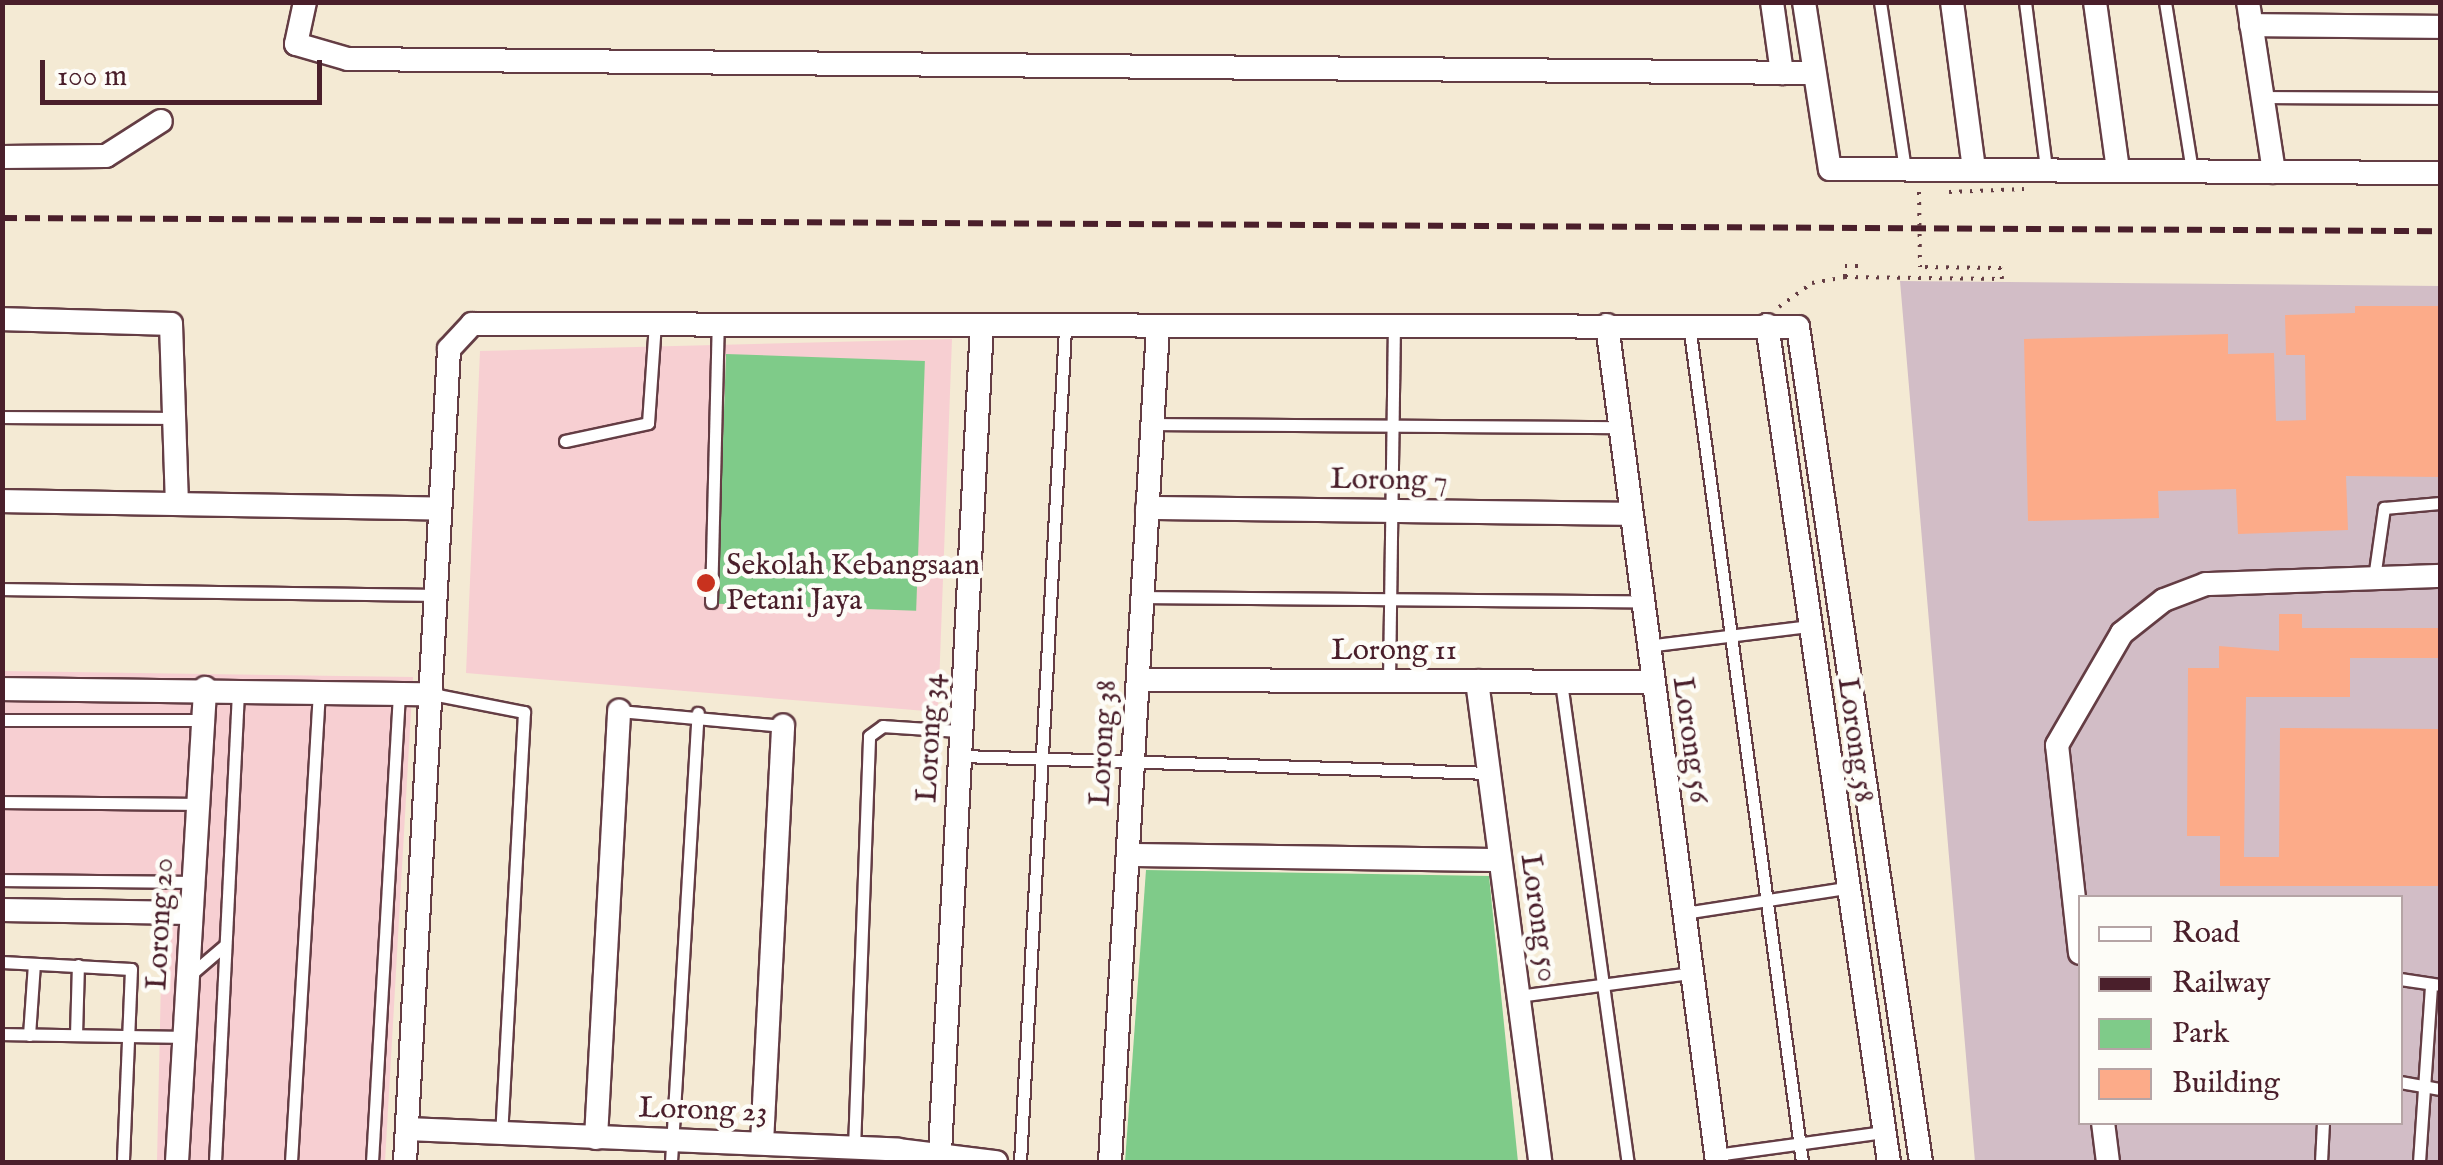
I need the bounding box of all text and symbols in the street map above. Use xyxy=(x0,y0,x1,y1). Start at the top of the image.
scale bar xyxy=(45,40,328,102)
text: 100 m xyxy=(57,58,127,96)
street label: Lorong 7 xyxy=(1330,462,1448,500)
place label: Sekolah Kebangsaan Petani Jaya xyxy=(726,548,980,618)
marker: Sekolah Kebangsaan Petani Jaya xyxy=(695,572,717,594)
street label: Lorong 11 xyxy=(1331,633,1457,669)
street label: Lorong 34 xyxy=(910,672,952,804)
street label: Lorong 56 xyxy=(1663,675,1717,805)
street label: Lorong 58 xyxy=(1828,675,1882,805)
street label: Lorong 38 xyxy=(1083,679,1125,807)
street label: Lorong 50 xyxy=(1511,852,1565,984)
street label: Lorong 20 xyxy=(140,857,182,991)
legend xyxy=(2078,895,2403,1125)
text: Road xyxy=(2172,915,2240,953)
text: Railway xyxy=(2172,965,2270,1003)
text: Park xyxy=(2172,1015,2229,1053)
text: Building xyxy=(2172,1065,2280,1103)
street label: Lorong 23 xyxy=(638,1091,768,1131)

